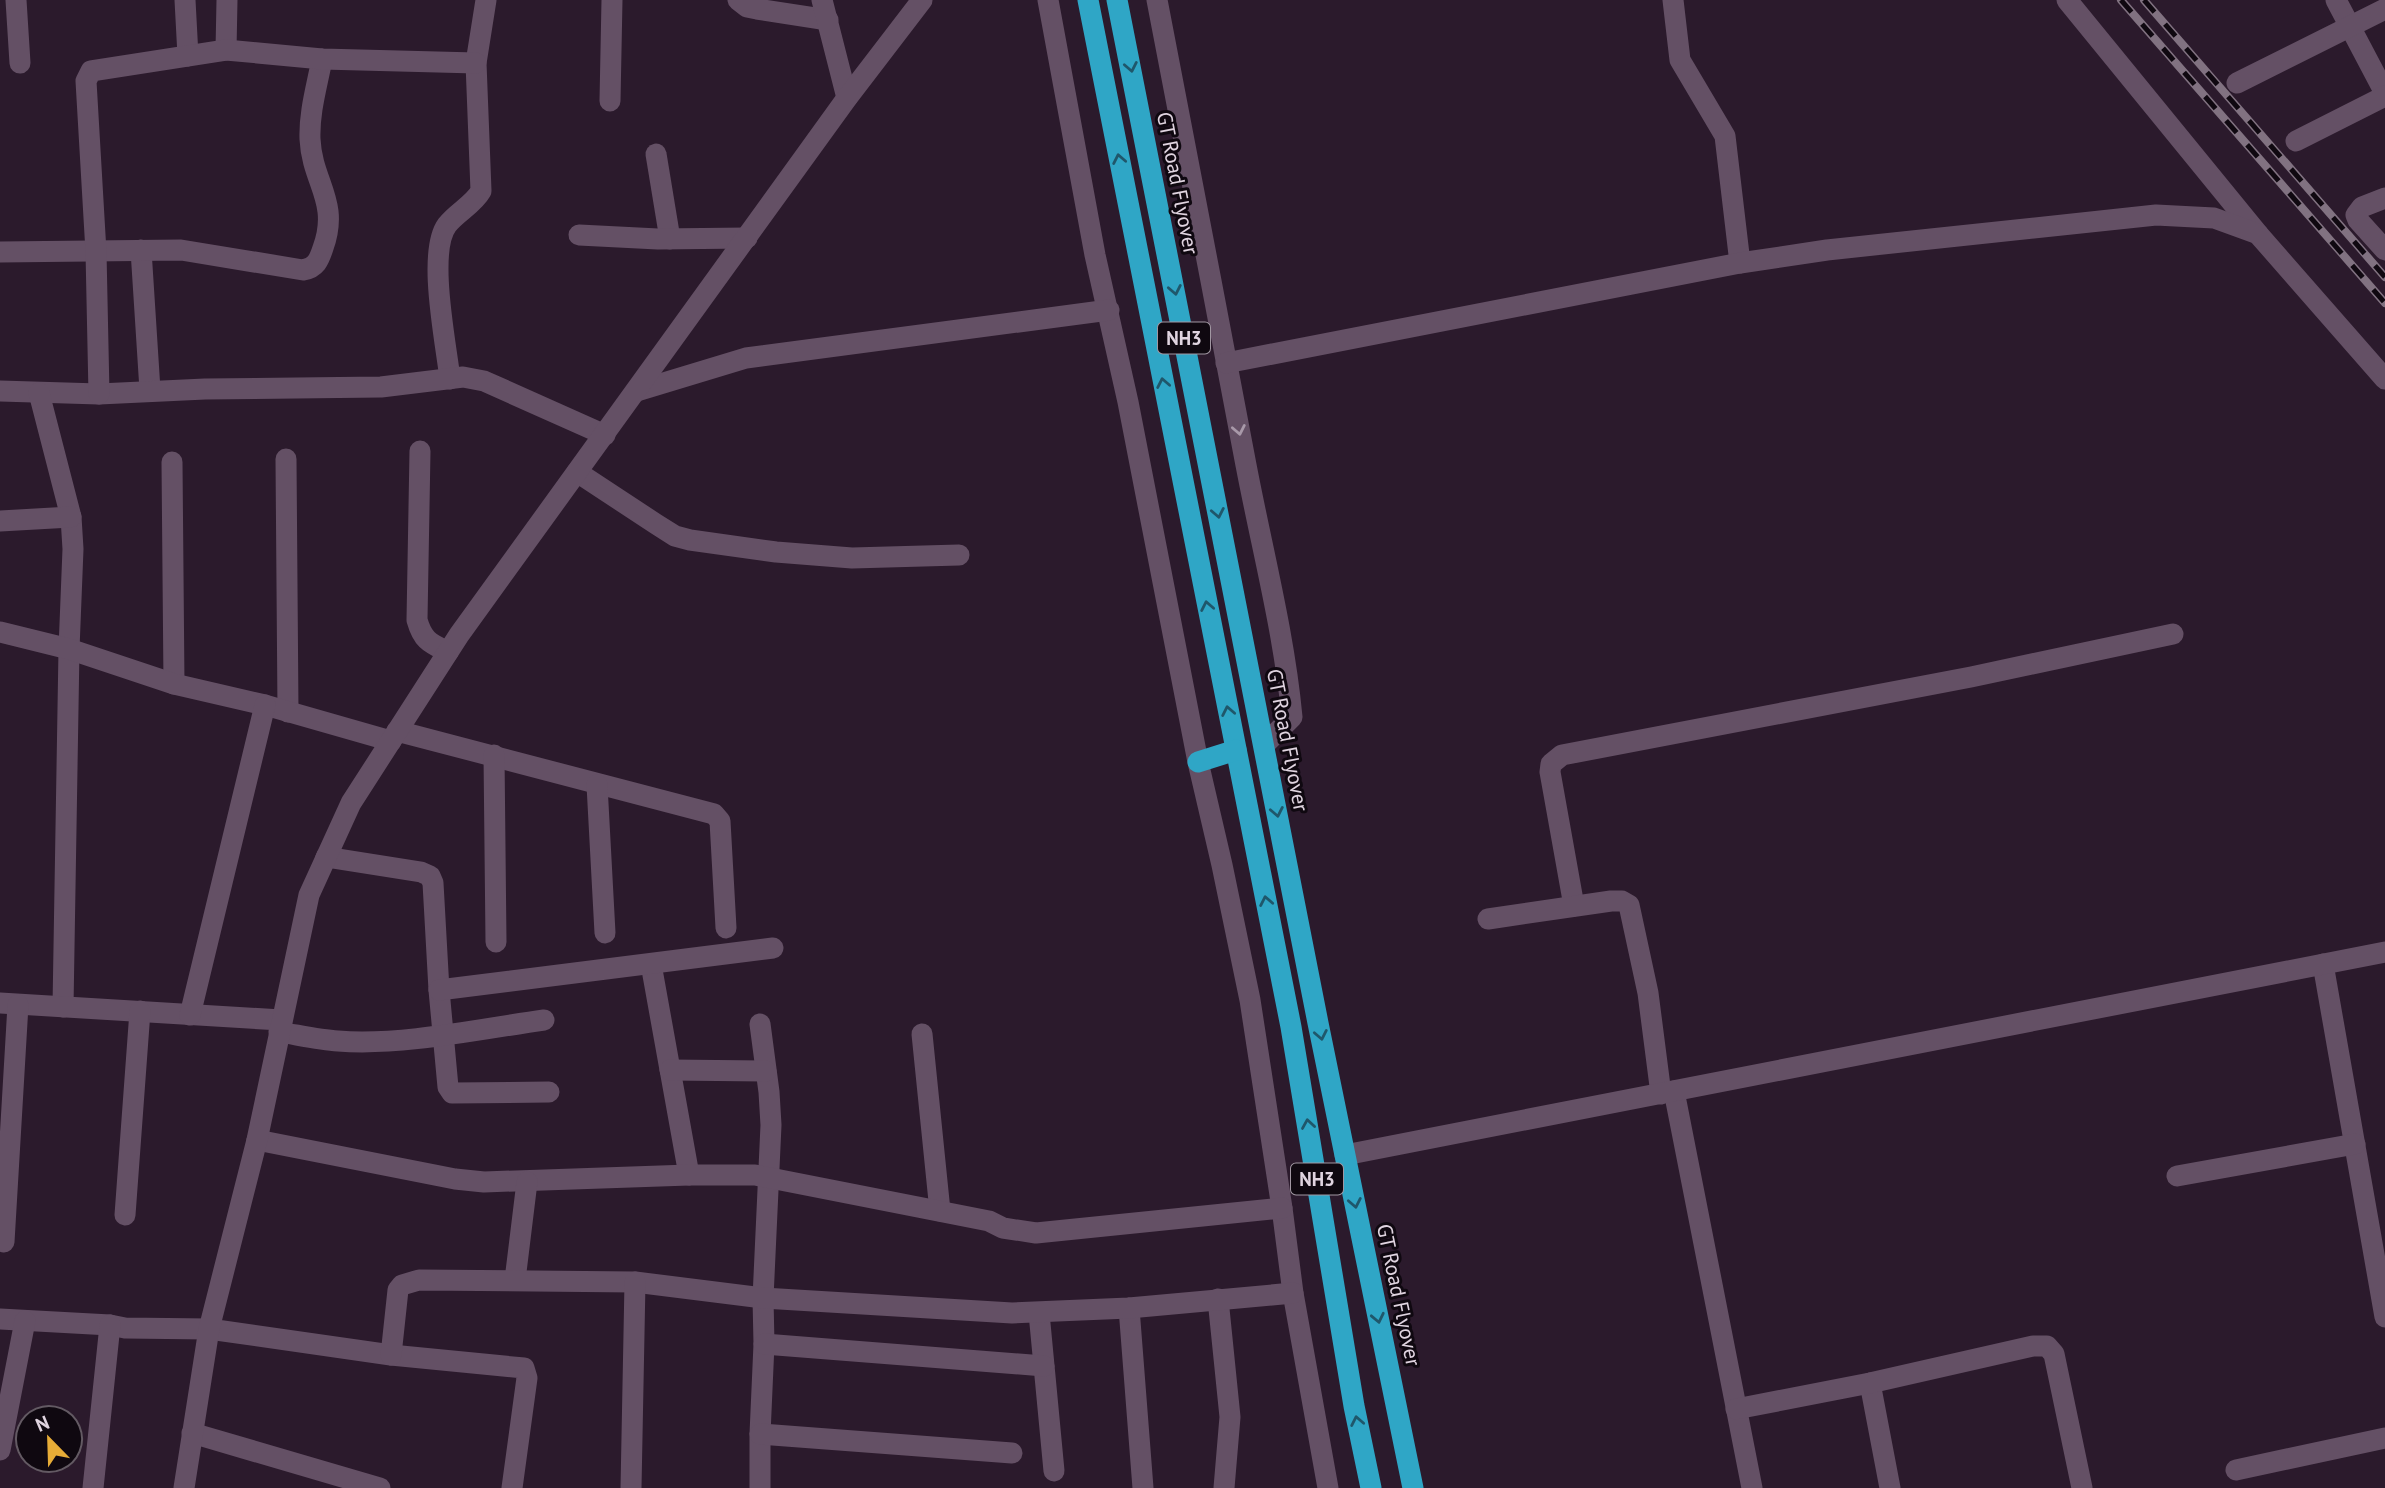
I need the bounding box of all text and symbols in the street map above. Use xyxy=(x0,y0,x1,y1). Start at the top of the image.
one-way arrow xyxy=(1122,61,1137,73)
street label: GT Road Flyover xyxy=(1151,109,1205,257)
one-way arrow xyxy=(1112,153,1127,165)
one-way arrow xyxy=(1166,284,1181,296)
road number: NH3 xyxy=(1158,322,1210,354)
one-way arrow xyxy=(1156,377,1171,389)
one-way arrow xyxy=(1231,424,1246,436)
one-way arrow xyxy=(1210,507,1225,519)
one-way arrow xyxy=(1201,600,1216,612)
street label: GT Road Flyover xyxy=(1261,666,1315,814)
one-way arrow xyxy=(1222,705,1237,717)
one-way arrow xyxy=(1268,806,1283,818)
one-way arrow xyxy=(1260,895,1275,907)
one-way arrow xyxy=(1312,1029,1327,1041)
one-way arrow xyxy=(1301,1118,1316,1130)
road number: NH3 xyxy=(1291,1163,1343,1194)
one-way arrow xyxy=(1346,1197,1361,1209)
street label: GT Road Flyover xyxy=(1371,1221,1427,1369)
one-way arrow xyxy=(1370,1312,1385,1324)
north arrow xyxy=(14,1404,84,1474)
text: N xyxy=(32,1410,53,1437)
one-way arrow xyxy=(1351,1415,1366,1427)

